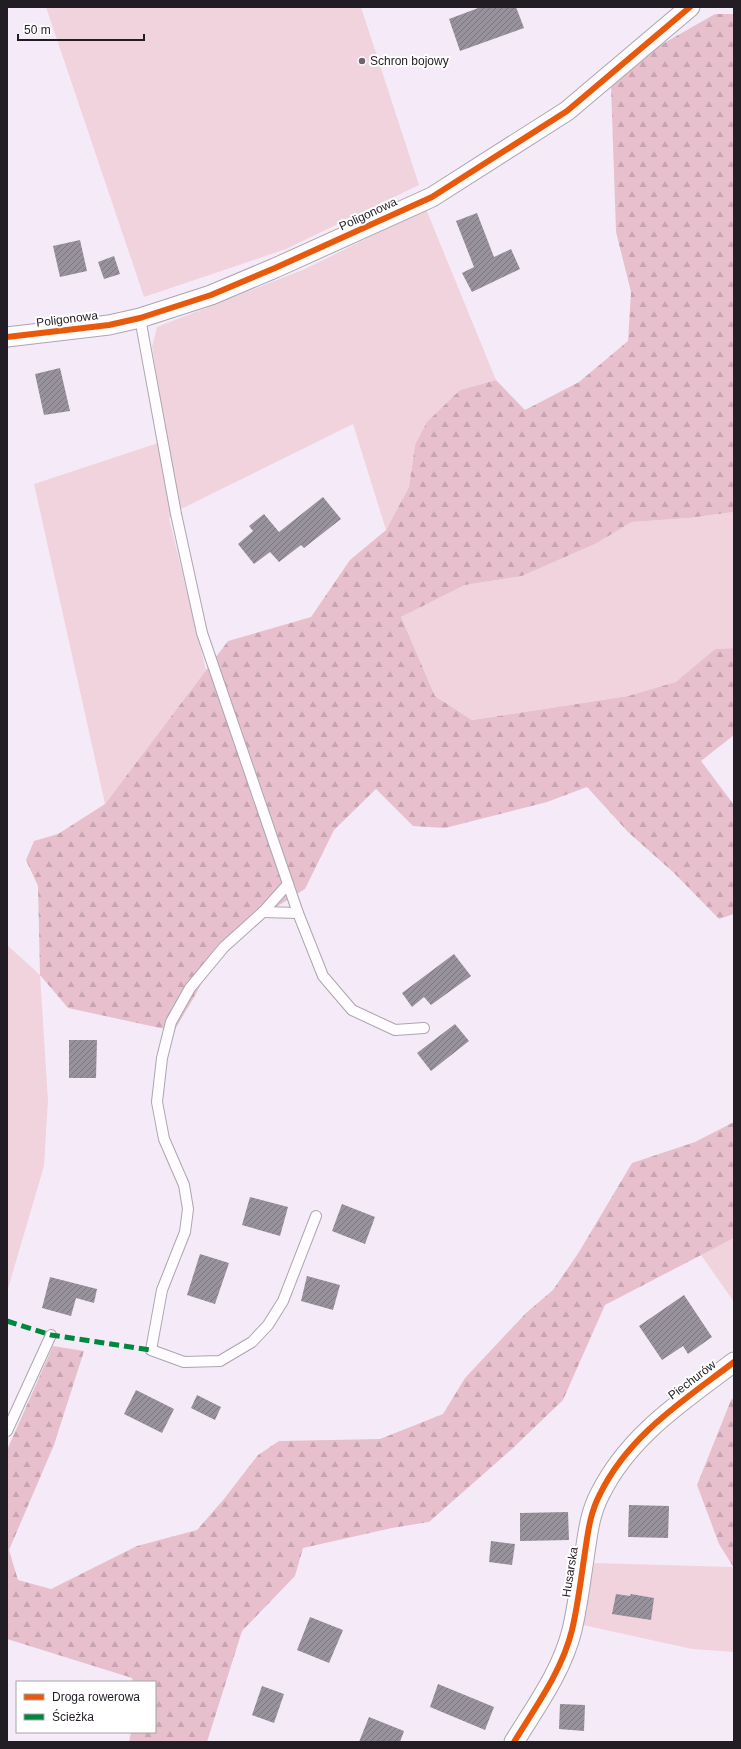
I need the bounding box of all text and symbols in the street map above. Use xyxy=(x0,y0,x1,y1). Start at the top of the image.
scale bar xyxy=(18,16,144,42)
text: 50 m xyxy=(24,23,51,37)
place label: Schron bojowy xyxy=(370,54,449,68)
marker: Schron bojowy xyxy=(357,56,367,66)
street label: Poligonowa xyxy=(337,194,399,233)
street label: Poligonowa xyxy=(35,308,99,330)
street label: Piechurów xyxy=(665,1357,719,1402)
street label: Husarska xyxy=(559,1546,581,1598)
legend xyxy=(16,1681,156,1733)
text: Droga rowerowa xyxy=(52,1690,140,1704)
text: Ścieżka xyxy=(52,1709,94,1724)

